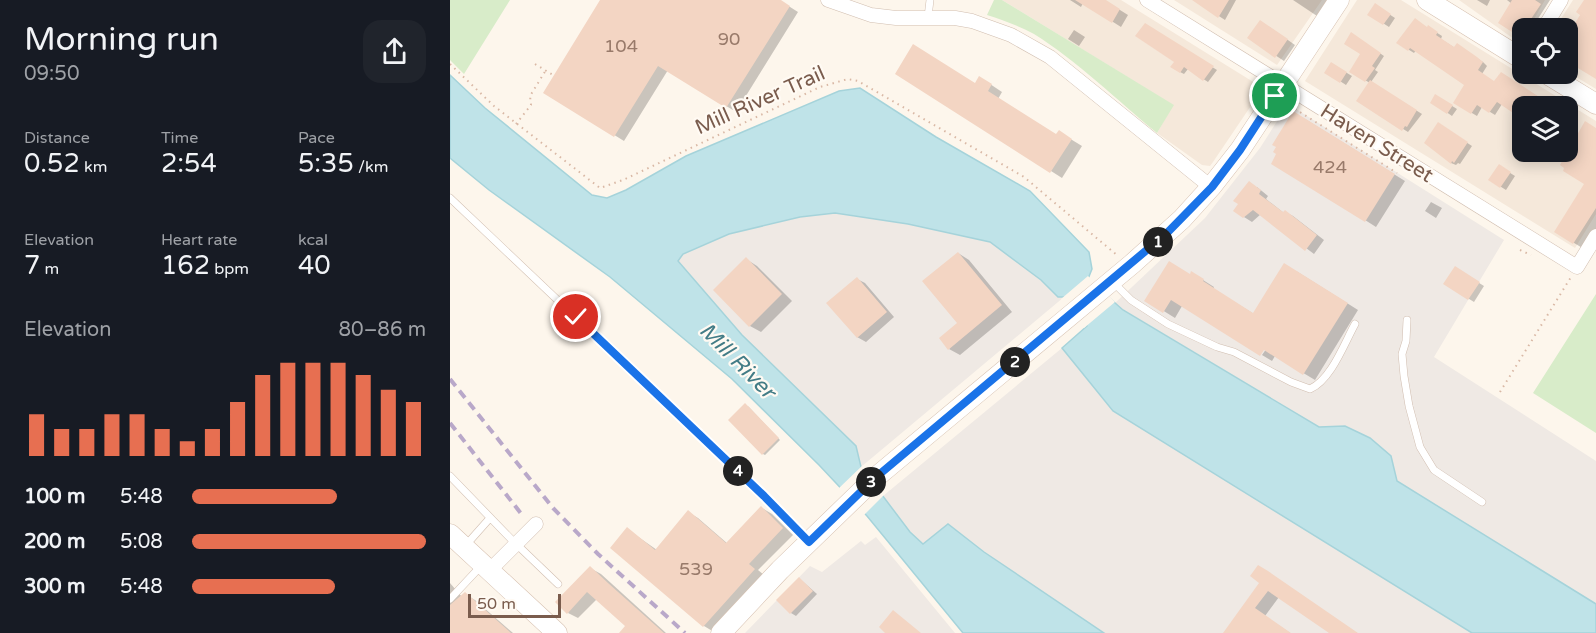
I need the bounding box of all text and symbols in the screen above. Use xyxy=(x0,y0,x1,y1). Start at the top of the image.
map controls xyxy=(1512,18,1578,162)
button: locate xyxy=(1512,18,1578,84)
text: Morning run xyxy=(24,20,219,59)
button: share xyxy=(363,20,426,83)
house number: 90 xyxy=(718,28,740,50)
house number: 104 xyxy=(604,35,638,57)
street label: Mill River Trail xyxy=(691,61,829,140)
text: 09:50 xyxy=(24,62,79,86)
pin xyxy=(1249,70,1300,121)
icon: arrive xyxy=(1258,79,1291,112)
button: layers xyxy=(1512,96,1578,162)
street label: Haven Street xyxy=(1316,99,1438,188)
text: Distance xyxy=(24,128,90,148)
text: Time xyxy=(161,128,198,148)
text: Pace xyxy=(298,128,335,148)
text: 0.52 xyxy=(24,148,80,179)
text: 2:54 xyxy=(161,148,217,179)
text: 5:35 xyxy=(298,148,354,179)
house number: 424 xyxy=(1313,156,1347,178)
text: km xyxy=(80,157,107,177)
text: /km xyxy=(354,157,388,177)
pin: 1 xyxy=(1143,227,1173,257)
text: Elevation xyxy=(24,230,94,250)
text: Heart rate xyxy=(161,230,237,250)
text: kcal xyxy=(298,230,328,250)
text: 1 xyxy=(1153,232,1163,252)
text: 7 xyxy=(24,250,40,281)
text: 162 xyxy=(161,250,210,281)
text: 40 xyxy=(298,250,331,281)
text: m xyxy=(40,259,59,279)
text: bpm xyxy=(210,259,249,279)
pin xyxy=(550,291,601,342)
icon: check xyxy=(559,300,592,333)
water label: Mill River xyxy=(694,317,782,406)
text: Elevation xyxy=(24,318,111,342)
text: 80–86 m xyxy=(339,318,426,342)
pin: 2 xyxy=(1000,347,1030,377)
text: 2 xyxy=(1010,352,1020,372)
pin: 4 xyxy=(723,456,753,486)
text: 4 xyxy=(733,461,743,481)
pin: 3 xyxy=(856,467,886,497)
text: 3 xyxy=(866,472,876,492)
text: 100 m xyxy=(24,485,85,509)
text: 5:48 xyxy=(120,485,163,509)
text: 200 m xyxy=(24,530,85,554)
text: 5:08 xyxy=(120,530,163,554)
house number: 539 xyxy=(679,558,713,580)
text: 300 m xyxy=(24,575,85,599)
text: 5:48 xyxy=(120,575,163,599)
scale bar xyxy=(468,591,561,618)
text: 50 m xyxy=(477,594,516,614)

